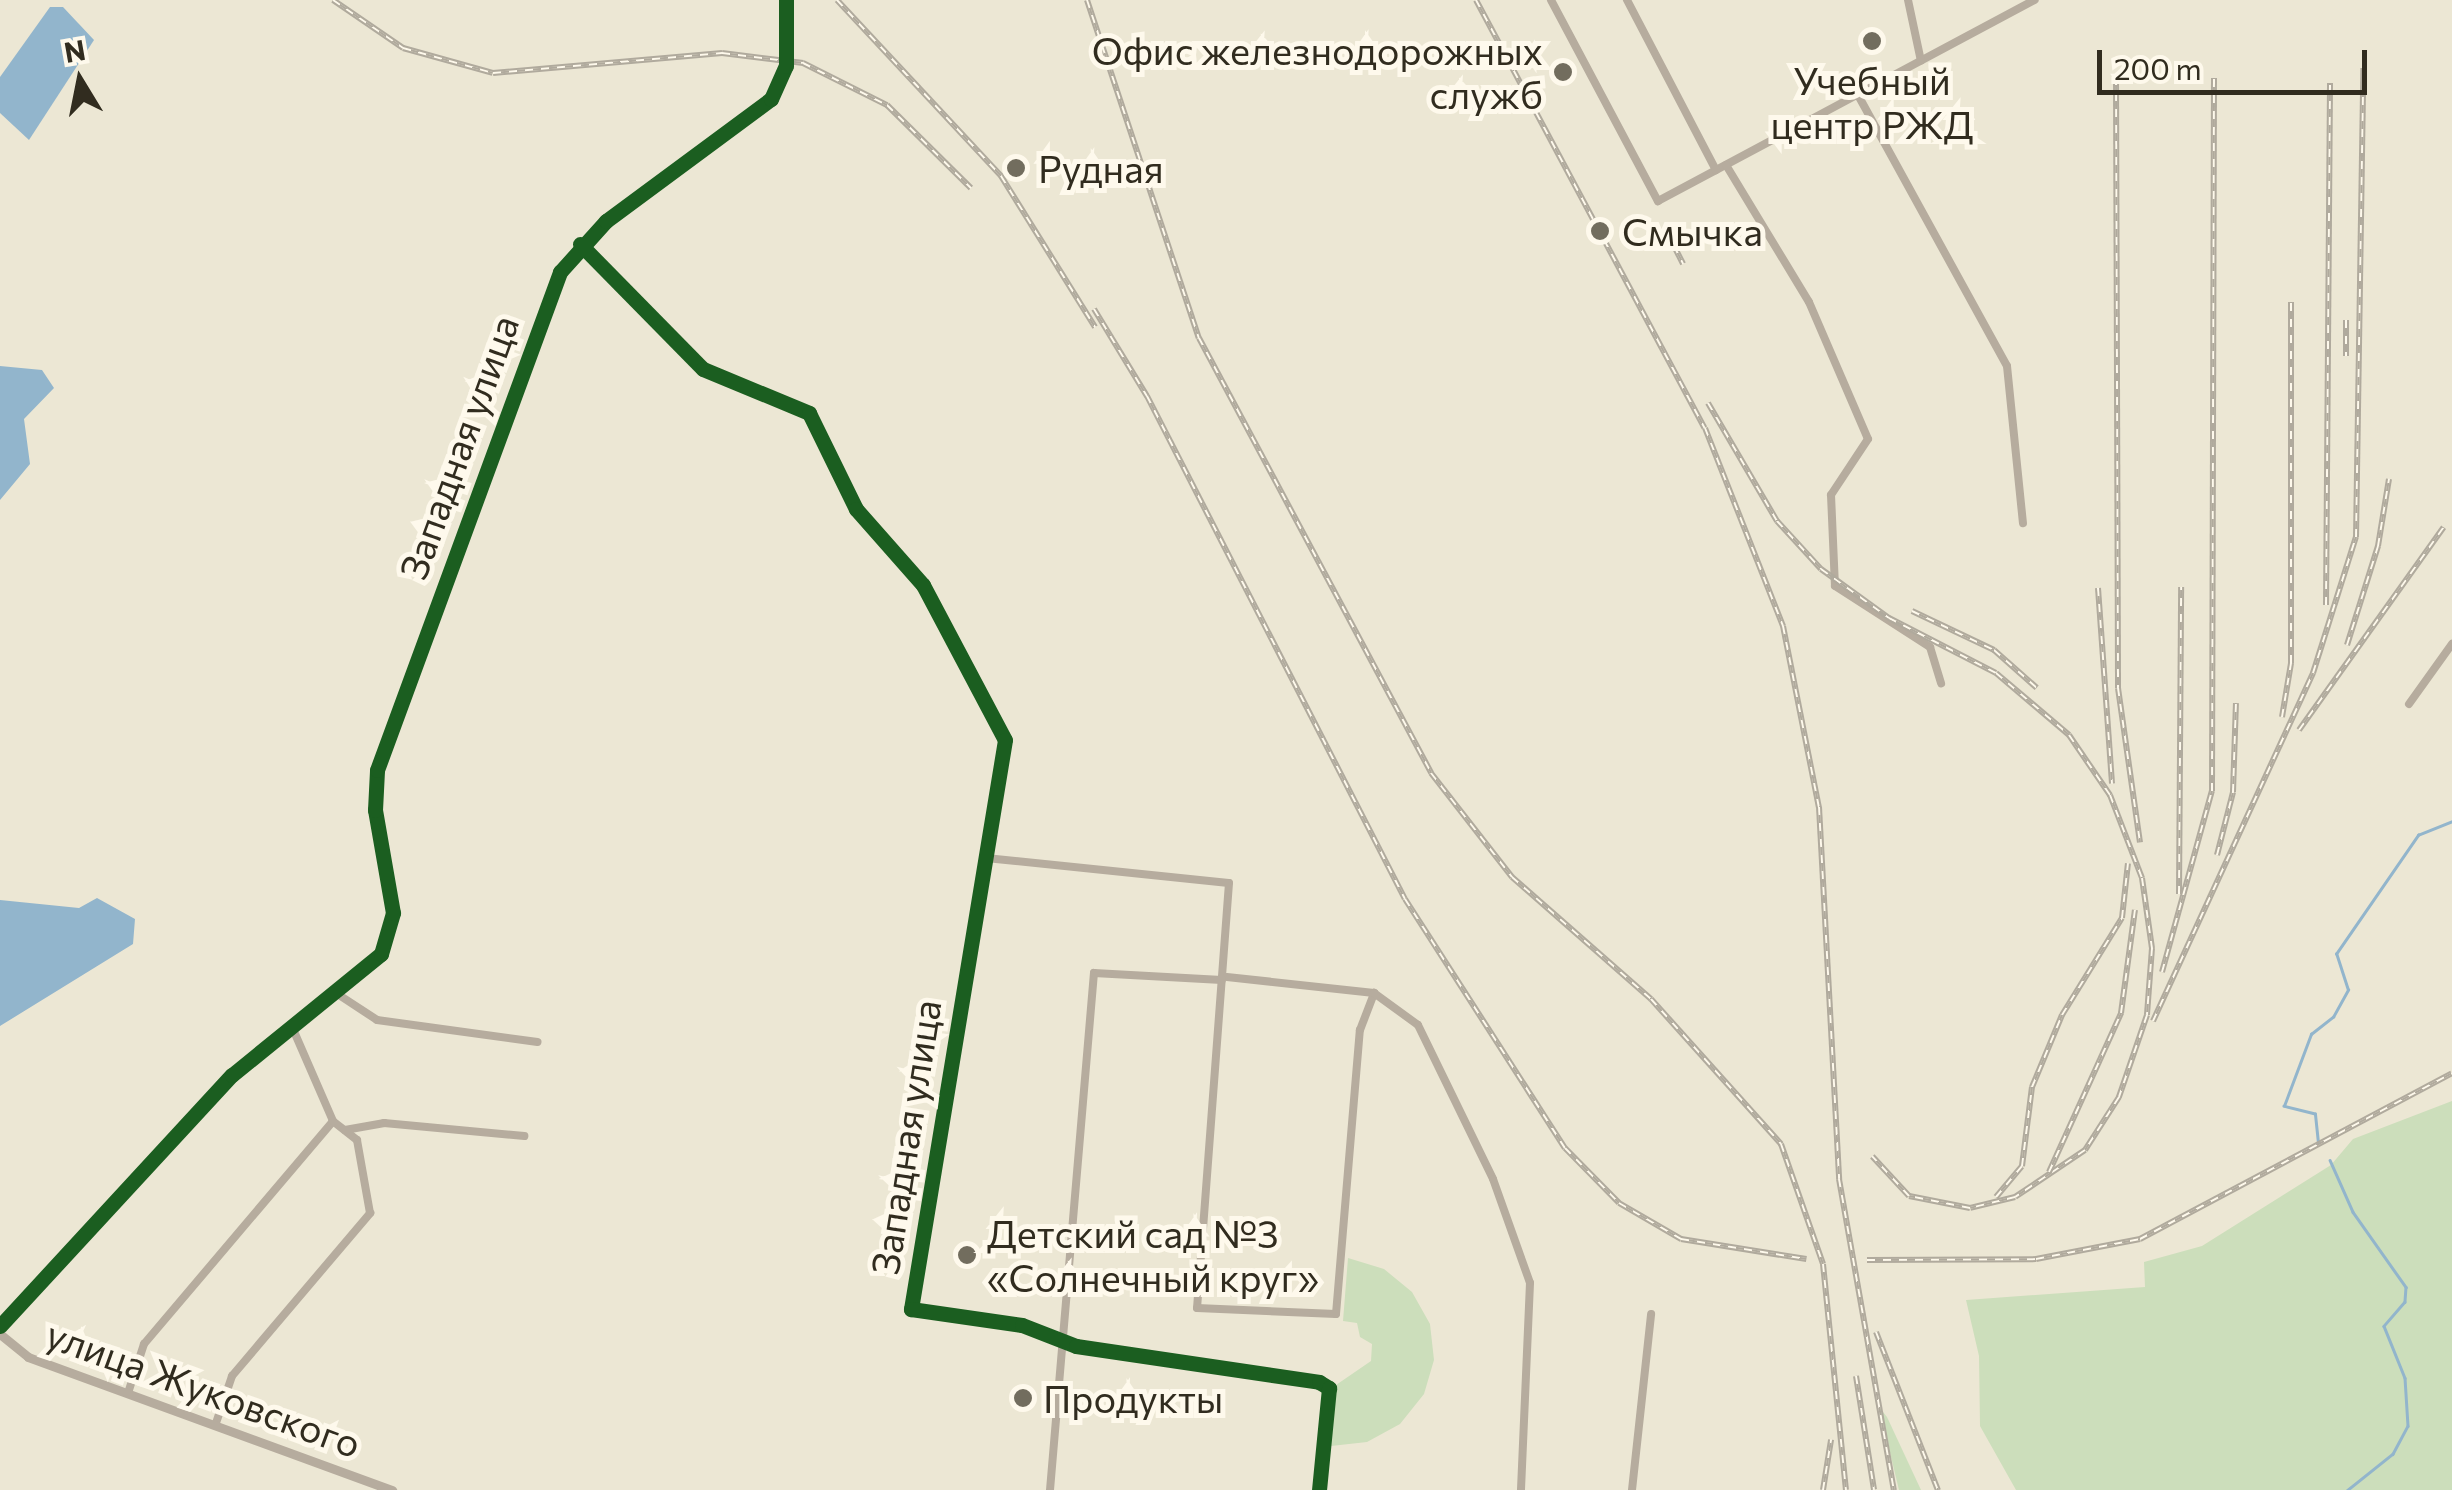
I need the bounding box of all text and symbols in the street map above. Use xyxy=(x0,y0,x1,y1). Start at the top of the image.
place label: Офис железнодорожных служб xyxy=(1092,27,1543,116)
north arrow xyxy=(30,30,130,130)
marker: Учебный центр РЖД xyxy=(1861,30,1883,52)
scale bar xyxy=(2102,30,2372,92)
text: N xyxy=(61,32,88,69)
text: 200 m xyxy=(2114,49,2202,86)
place label: Учебный центр РЖД xyxy=(1770,57,1974,146)
marker: Офис железнодорожных служб xyxy=(1552,61,1574,83)
place label: Рудная xyxy=(1038,145,1164,191)
marker: Рудная xyxy=(1003,155,1029,181)
place label: Смычка xyxy=(1622,208,1763,254)
marker: Смычка xyxy=(1587,218,1613,244)
street label: Западная улица xyxy=(389,309,527,585)
street label: Западная улица xyxy=(861,996,949,1278)
place label: Детский сад №3 «Солнечный круг» xyxy=(987,1210,1319,1300)
marker: Детский сад №3 «Солнечный круг» xyxy=(956,1244,978,1266)
street label: улица Жуковского xyxy=(41,1310,367,1466)
place label: Продукты xyxy=(1043,1375,1223,1421)
marker: Продукты xyxy=(1012,1387,1034,1409)

